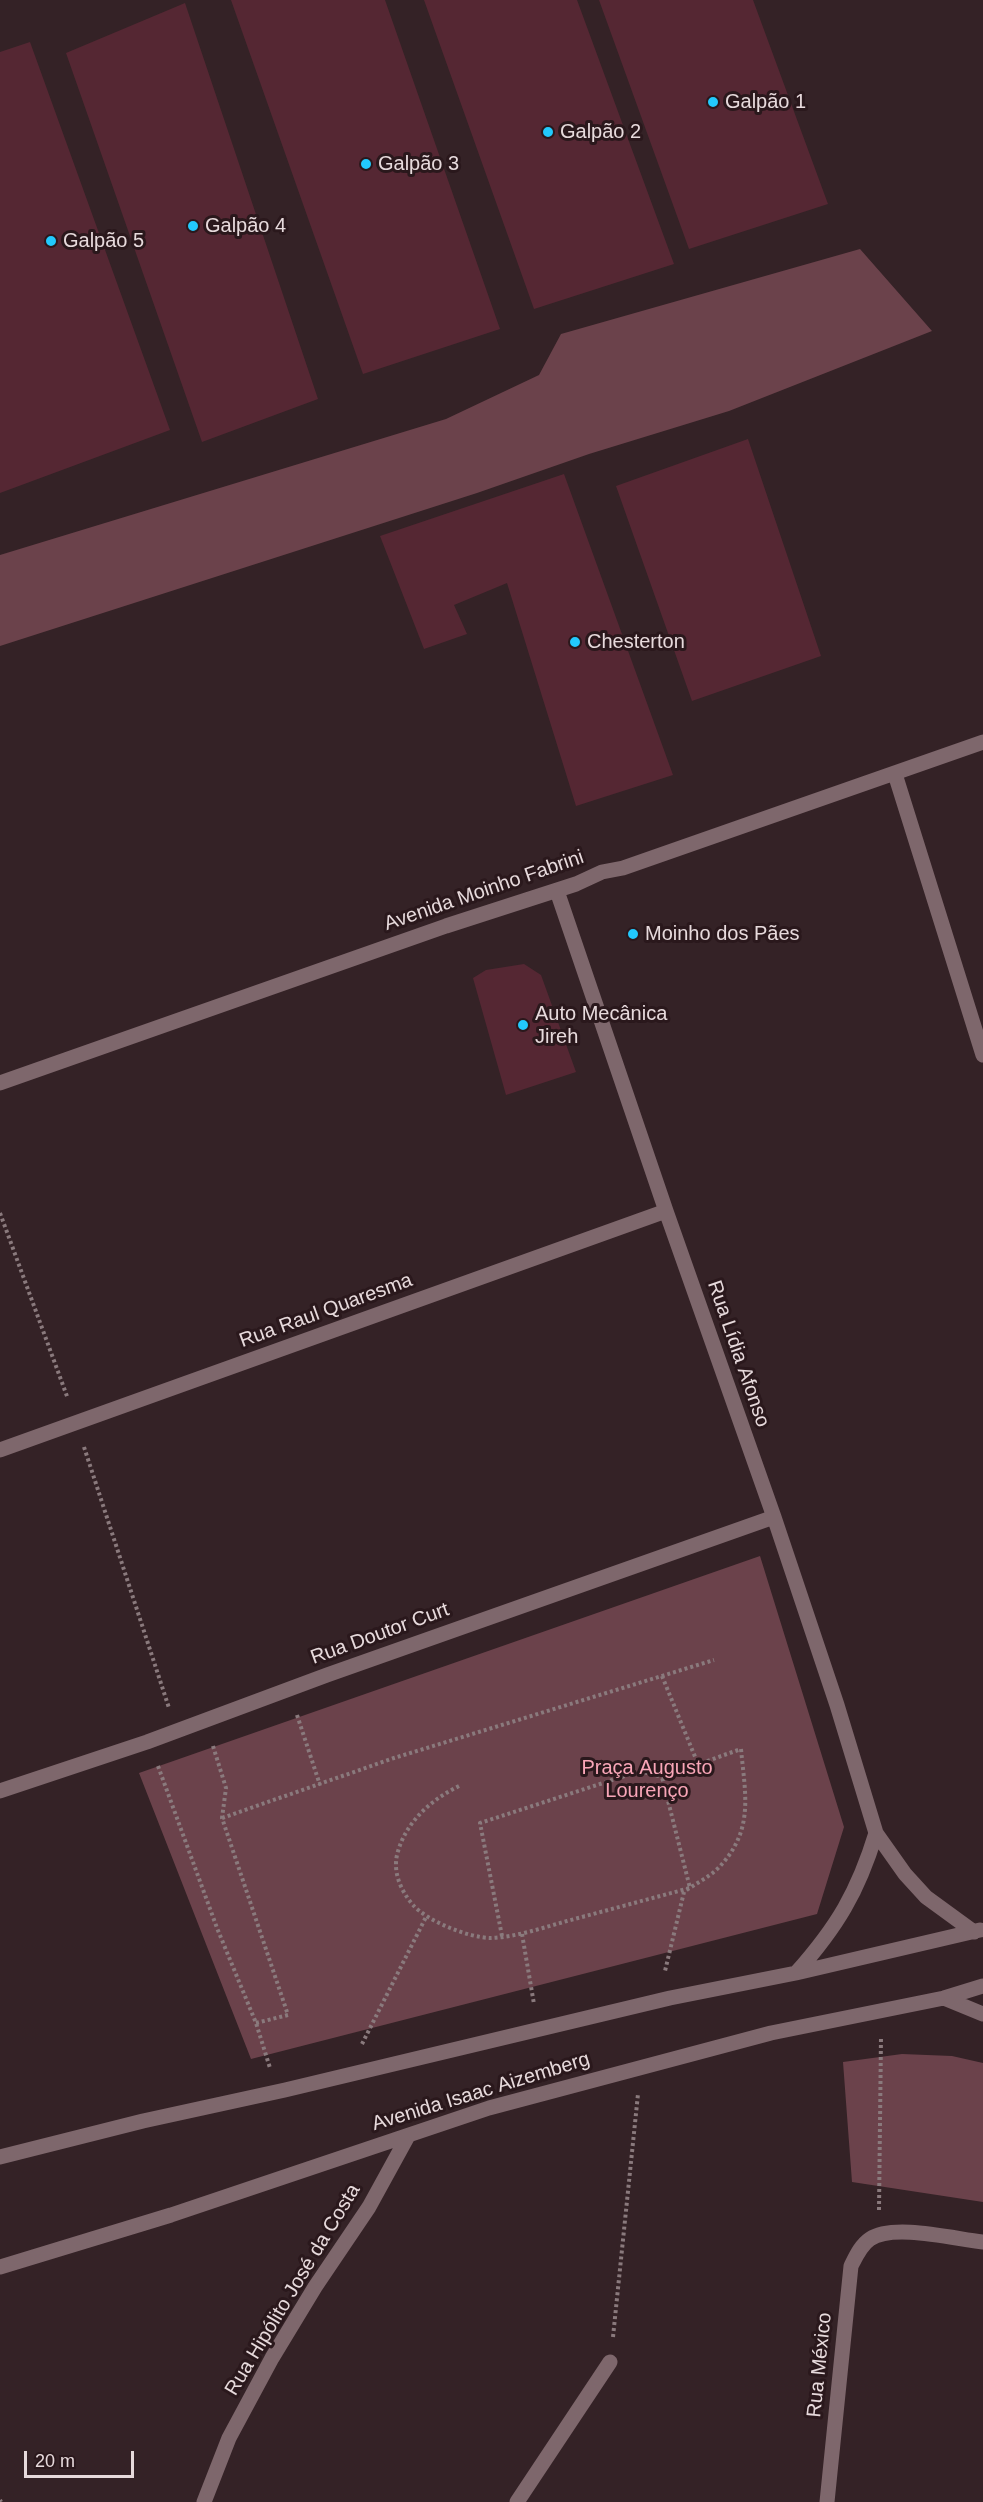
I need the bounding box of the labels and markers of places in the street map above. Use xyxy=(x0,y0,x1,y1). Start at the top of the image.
place label: Galpão 1 xyxy=(725,90,806,114)
marker: Galpão 1 xyxy=(706,95,720,109)
place label: Galpão 2 xyxy=(560,120,641,144)
marker: Galpão 2 xyxy=(541,125,555,139)
place label: Galpão 3 xyxy=(378,152,459,176)
marker: Galpão 3 xyxy=(359,157,373,171)
place label: Galpão 4 xyxy=(205,214,286,238)
marker: Galpão 4 xyxy=(186,219,200,233)
place label: Galpão 5 xyxy=(63,229,144,253)
marker: Galpão 5 xyxy=(44,234,58,248)
place label: Chesterton xyxy=(587,630,685,654)
marker: Chesterton xyxy=(568,635,582,649)
place label: Moinho dos Pães xyxy=(645,922,800,946)
marker: Moinho dos Pães xyxy=(626,927,640,941)
place label: Auto Mecânica Jireh xyxy=(535,1002,667,1049)
marker: Auto Mecânica Jireh xyxy=(516,1018,530,1032)

